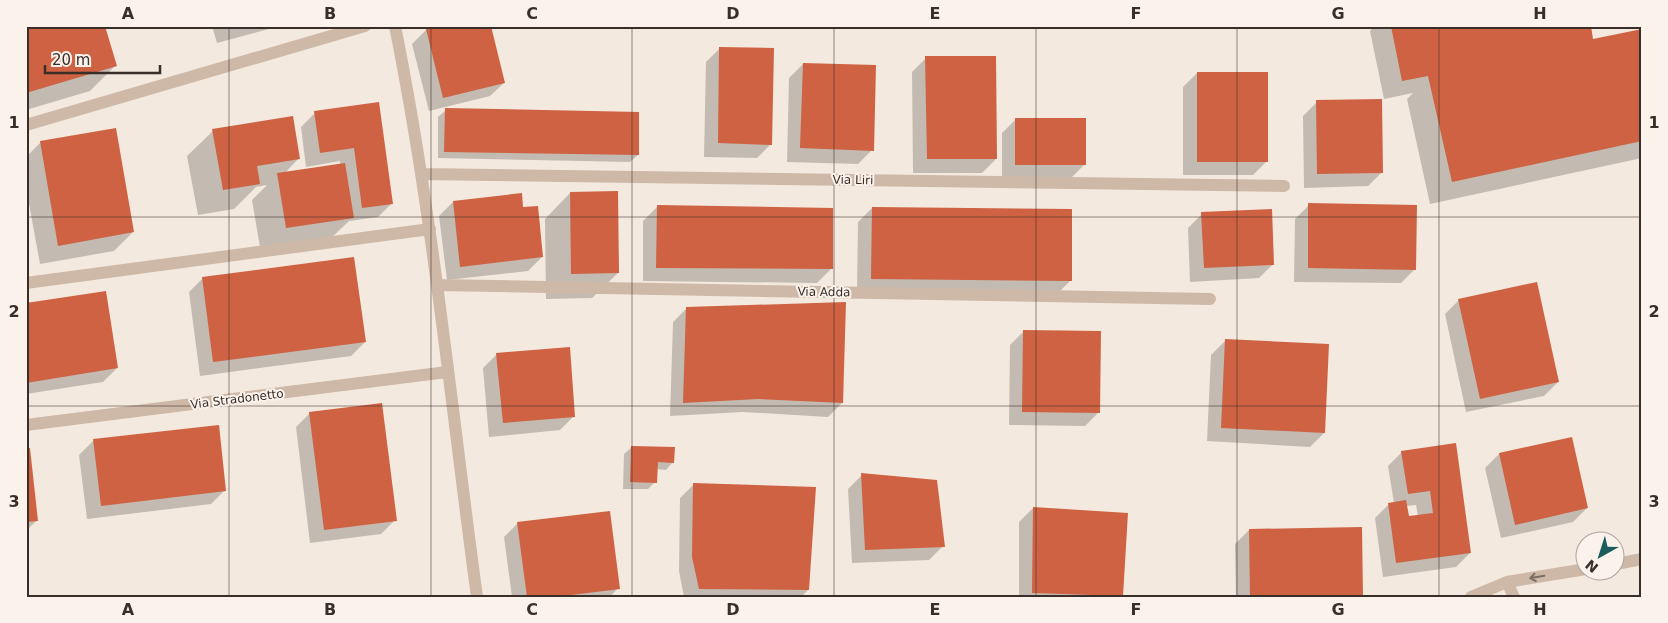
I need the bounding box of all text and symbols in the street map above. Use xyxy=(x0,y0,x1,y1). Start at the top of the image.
text: A xyxy=(122,4,135,23)
text: B xyxy=(324,4,336,23)
text: C xyxy=(526,4,538,23)
text: D xyxy=(726,4,740,23)
text: E xyxy=(930,4,940,23)
text: F xyxy=(1131,4,1141,23)
text: G xyxy=(1331,4,1345,23)
text: H xyxy=(1533,4,1547,23)
scale bar xyxy=(45,42,160,74)
text: 20 m xyxy=(52,51,90,69)
text: 1 xyxy=(8,113,20,132)
text: 1 xyxy=(1648,113,1660,132)
street label: Via Liri xyxy=(833,173,873,187)
street label: Via Adda xyxy=(797,285,851,299)
text: 2 xyxy=(8,302,20,321)
text: 2 xyxy=(1648,302,1660,321)
street label: Via Stradonetto xyxy=(190,386,284,412)
text: 3 xyxy=(8,492,20,511)
text: 3 xyxy=(1648,492,1660,511)
north arrow xyxy=(1576,530,1626,580)
text: N xyxy=(1582,556,1601,576)
one-way arrow xyxy=(1530,572,1546,582)
text: A xyxy=(122,600,135,619)
text: B xyxy=(324,600,336,619)
text: C xyxy=(526,600,538,619)
text: D xyxy=(726,600,740,619)
text: E xyxy=(930,600,940,619)
text: F xyxy=(1131,600,1141,619)
text: G xyxy=(1331,600,1345,619)
text: H xyxy=(1533,600,1547,619)

